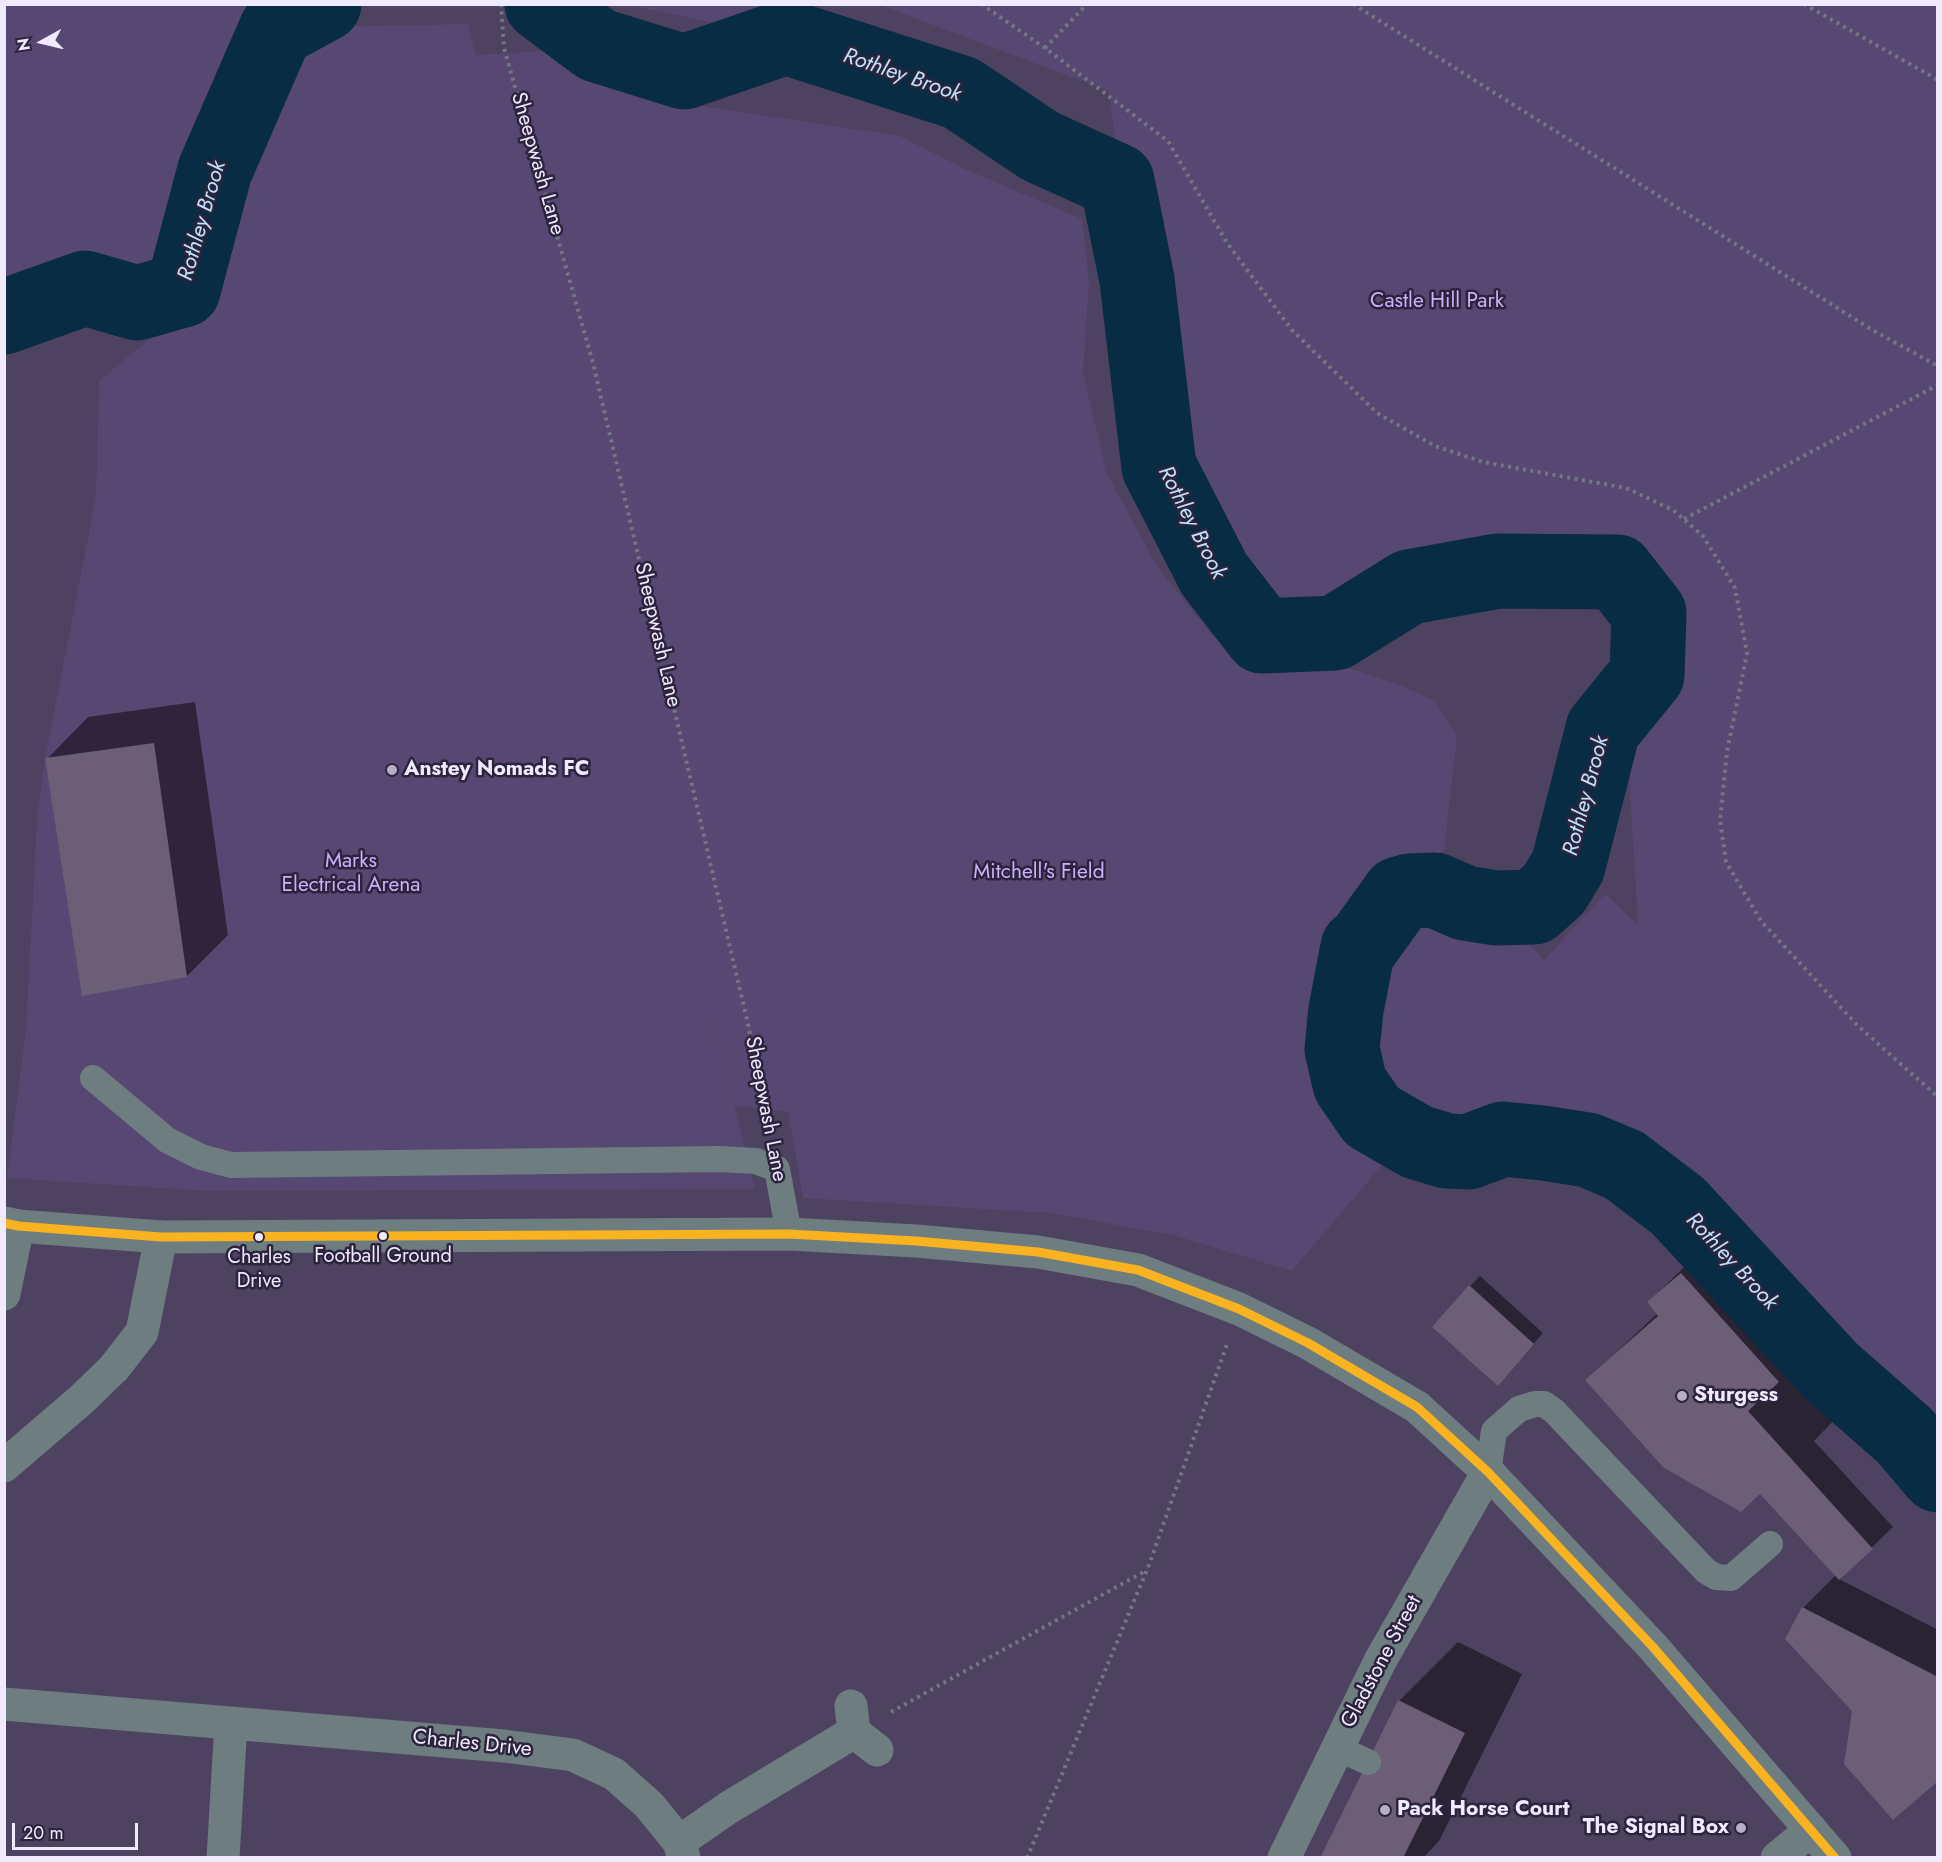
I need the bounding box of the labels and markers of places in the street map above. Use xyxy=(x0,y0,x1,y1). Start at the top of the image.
place label: Anstey Nomads FC xyxy=(404,757,589,783)
marker: Anstey Nomads FC xyxy=(385,763,399,777)
marker: Football Ground xyxy=(377,1230,389,1242)
marker: Charles Drive xyxy=(253,1231,265,1243)
place label: Football Ground xyxy=(314,1245,452,1269)
place label: Charles Drive xyxy=(227,1246,291,1293)
place label: Sturgess xyxy=(1694,1383,1778,1409)
marker: Sturgess xyxy=(1675,1389,1689,1403)
place label: Pack Horse Court xyxy=(1397,1797,1569,1823)
marker: Pack Horse Court xyxy=(1378,1803,1392,1817)
place label: The Signal Box xyxy=(1583,1815,1729,1841)
marker: The Signal Box xyxy=(1734,1821,1748,1835)

